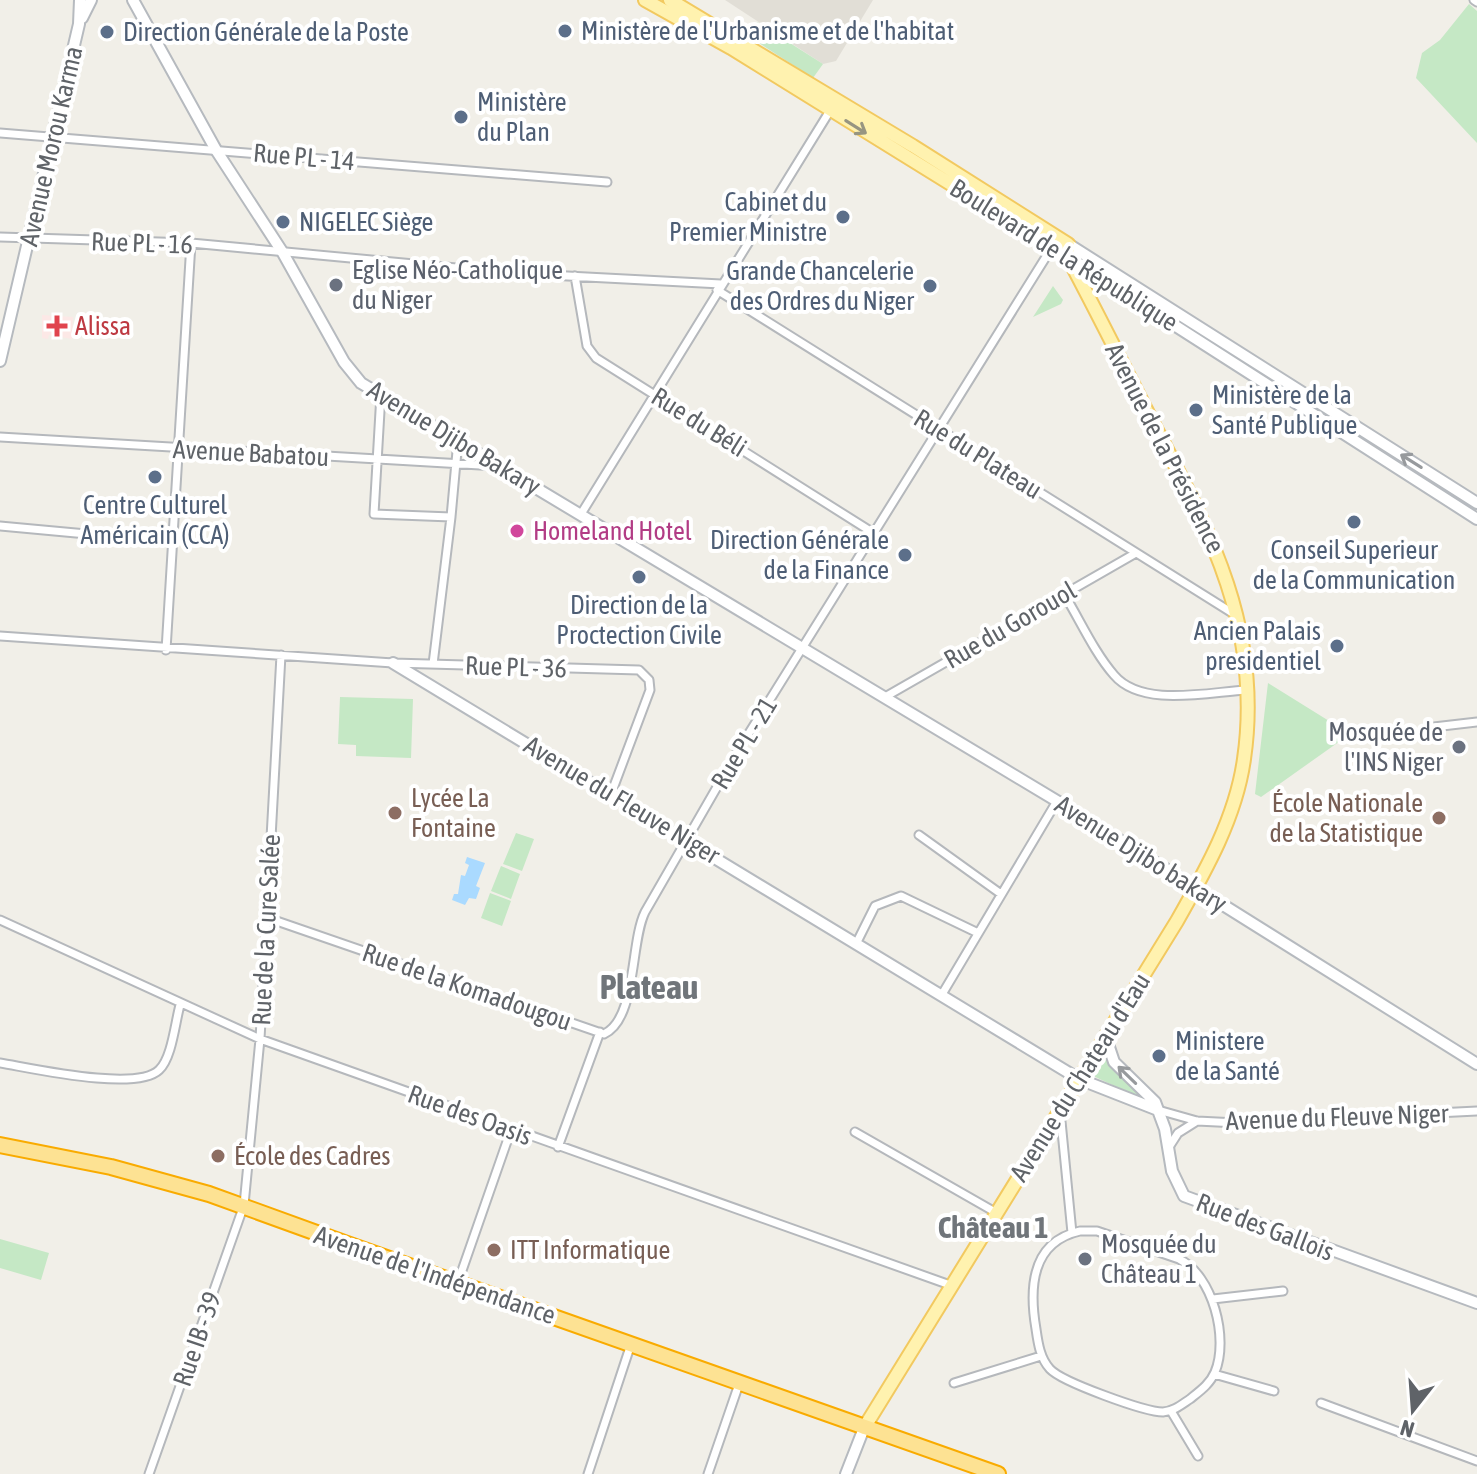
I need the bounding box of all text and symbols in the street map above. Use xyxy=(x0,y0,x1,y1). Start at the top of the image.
place label: Ministère de l'Urbanisme et de l'habitat xyxy=(581,16,954,46)
place label: Direction Générale de la Poste xyxy=(123,17,409,47)
marker: Ministère de l'Urbanisme et de l'habitat xyxy=(556,22,574,40)
marker: Direction Générale de la Poste xyxy=(98,23,116,41)
street label: Avenue Morou Karma xyxy=(13,43,89,249)
place label: Ministère du Plan xyxy=(477,87,567,147)
marker: Ministère du Plan xyxy=(452,108,470,126)
one-way arrow xyxy=(844,119,867,135)
street label: Rue PL - 14 xyxy=(252,138,356,176)
street label: Boulevard de la République xyxy=(944,173,1184,337)
place label: Cabinet du Premier Ministre xyxy=(669,187,827,247)
place label: NIGELEC Siège xyxy=(299,207,433,237)
marker: Cabinet du Premier Ministre xyxy=(834,208,852,226)
marker: NIGELEC Siège xyxy=(274,213,292,231)
street label: Rue PL - 16 xyxy=(91,226,193,260)
place label: Eglise Néo-Catholique du Niger xyxy=(352,255,563,315)
place label: Grande Chancelerie des Ordres du Niger xyxy=(726,256,914,316)
marker: Eglise Néo-Catholique du Niger xyxy=(327,276,345,294)
marker: Grande Chancelerie des Ordres du Niger xyxy=(921,277,939,295)
place label: Alissa xyxy=(75,311,131,341)
marker: Alissa xyxy=(46,315,68,337)
street label: Avenue de la Présidence xyxy=(1099,338,1231,558)
street label: Avenue Djibo Bakary xyxy=(362,375,546,502)
place label: Ministère de la Santé Publique xyxy=(1212,380,1357,440)
street label: Rue du Béli xyxy=(646,381,752,463)
marker: Ministère de la Santé Publique xyxy=(1187,401,1205,419)
street label: Rue du Plateau xyxy=(909,403,1047,505)
street label: Avenue Babatou xyxy=(172,434,330,472)
one-way arrow xyxy=(1400,453,1423,469)
marker: Centre Culturel Américain (CCA) xyxy=(146,468,164,486)
place label: Centre Culturel Américain (CCA) xyxy=(81,490,229,550)
marker: Conseil Superieur de la Communication xyxy=(1345,513,1363,531)
place label: Homeland Hotel xyxy=(533,516,692,546)
marker: Homeland Hotel xyxy=(508,522,526,540)
place label: Direction Générale de la Finance xyxy=(710,525,889,585)
place label: Conseil Superieur de la Communication xyxy=(1253,535,1455,595)
marker: Direction Générale de la Finance xyxy=(896,546,914,564)
marker: Direction de la Proctection Civile xyxy=(630,568,648,586)
street label: Rue du Gorouol xyxy=(939,575,1081,675)
place label: Direction de la Proctection Civile xyxy=(556,590,722,650)
place label: Ancien Palais presidentiel xyxy=(1194,616,1321,676)
marker: Ancien Palais presidentiel xyxy=(1328,637,1346,655)
street label: Rue PL - 36 xyxy=(465,650,567,684)
street label: Rue PL - 21 xyxy=(705,692,783,794)
place label: Mosquée de l'INS Niger xyxy=(1328,717,1443,777)
street label: Avenue du Fleuve Niger xyxy=(519,730,725,870)
marker: Mosquée de l'INS Niger xyxy=(1450,738,1468,756)
place label: Lycée La Fontaine xyxy=(411,783,496,843)
place label: École Nationale de la Statistique xyxy=(1269,788,1423,848)
street label: Avenue Djibo bakary xyxy=(1050,789,1233,919)
marker: Lycée La Fontaine xyxy=(386,804,404,822)
marker: École Nationale de la Statistique xyxy=(1430,809,1448,827)
street label: Rue de la Cure Salée xyxy=(246,834,286,1026)
street label: Rue de la Komadougou xyxy=(359,937,575,1037)
district label: Plateau xyxy=(600,967,698,1006)
street label: Avenue du Chateau d'Eau xyxy=(1004,967,1156,1187)
place label: Ministere de la Santé xyxy=(1175,1026,1280,1086)
marker: Ministere de la Santé xyxy=(1150,1047,1168,1065)
one-way arrow xyxy=(1118,1066,1137,1085)
street label: Rue des Oasis xyxy=(404,1079,536,1151)
street label: Avenue du Fleuve Niger xyxy=(1225,1098,1449,1136)
place label: École des Cadres xyxy=(234,1141,391,1171)
marker: École des Cadres xyxy=(209,1147,227,1165)
street label: Rue des Gallois xyxy=(1192,1187,1338,1267)
district label: Château 1 xyxy=(938,1210,1048,1244)
street label: Avenue de l'Indépendance xyxy=(311,1220,559,1330)
place label: Mosquée du Château 1 xyxy=(1101,1229,1217,1289)
place label: ITT Informatique xyxy=(510,1235,670,1265)
marker: ITT Informatique xyxy=(485,1241,503,1259)
marker: Mosquée du Château 1 xyxy=(1076,1250,1094,1268)
street label: Rue IB - 39 xyxy=(167,1288,227,1390)
north arrow xyxy=(1373,1370,1453,1450)
text: N xyxy=(1397,1415,1417,1443)

